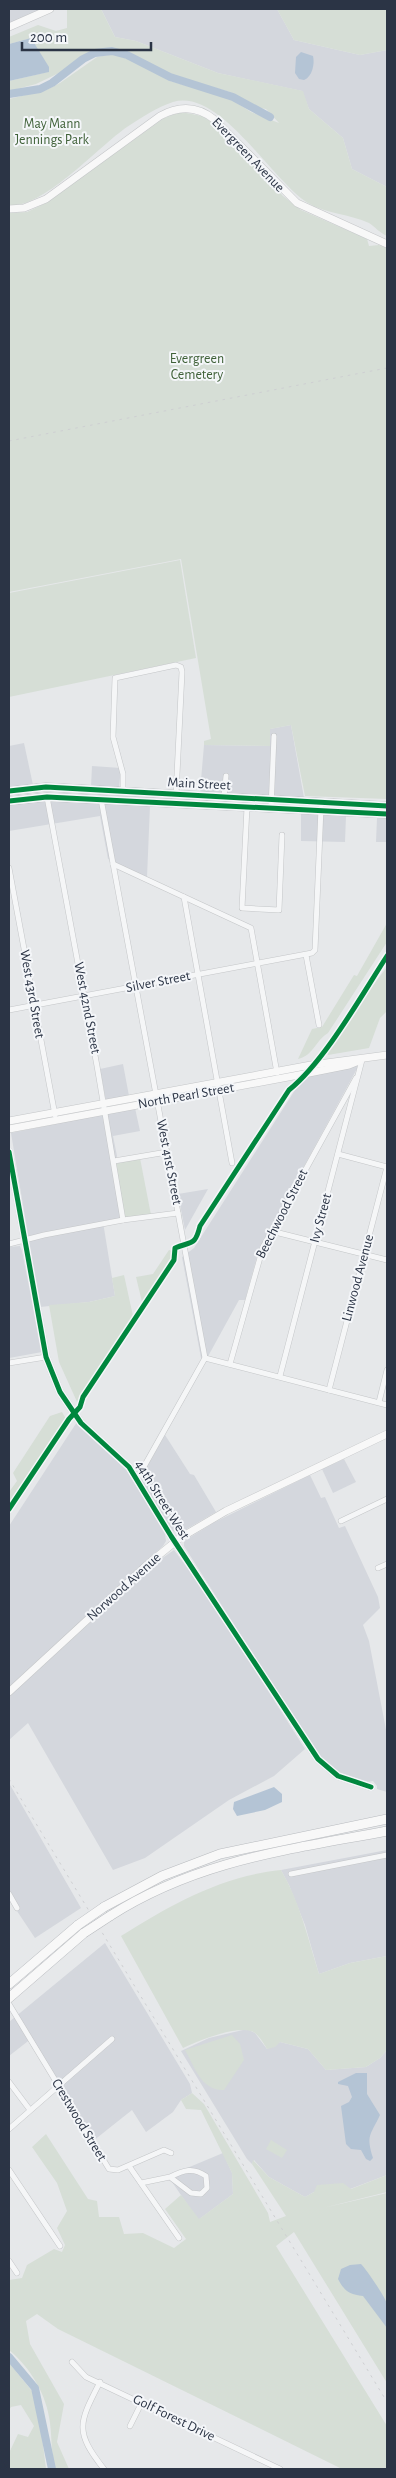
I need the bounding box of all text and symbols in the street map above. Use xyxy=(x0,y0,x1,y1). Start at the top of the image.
scale bar xyxy=(22,20,151,52)
text: 200 m xyxy=(30,30,67,45)
street label: Evergreen Avenue xyxy=(209,115,287,195)
park label: May Mann Jennings Park xyxy=(15,117,90,147)
park label: Evergreen Cemetery xyxy=(170,352,224,382)
street label: Main Street xyxy=(167,775,231,793)
street label: West 43rd Street xyxy=(17,949,47,1040)
street label: West 42nd Street xyxy=(71,961,103,1056)
street label: Silver Street xyxy=(125,969,192,995)
street label: North Pearl Street xyxy=(137,1081,236,1111)
street label: West 41st Street xyxy=(154,1118,184,1206)
street label: Beechwood Street xyxy=(253,1167,311,1261)
street label: Ivy Street xyxy=(308,1191,334,1244)
street label: Linwood Avenue xyxy=(340,1233,376,1323)
street label: 44th Street West xyxy=(132,1458,192,1543)
street label: Norwood Avenue xyxy=(84,1550,164,1624)
street label: Crestwood Street xyxy=(49,2076,109,2164)
street label: Golf Forest Drive xyxy=(131,2392,217,2444)

